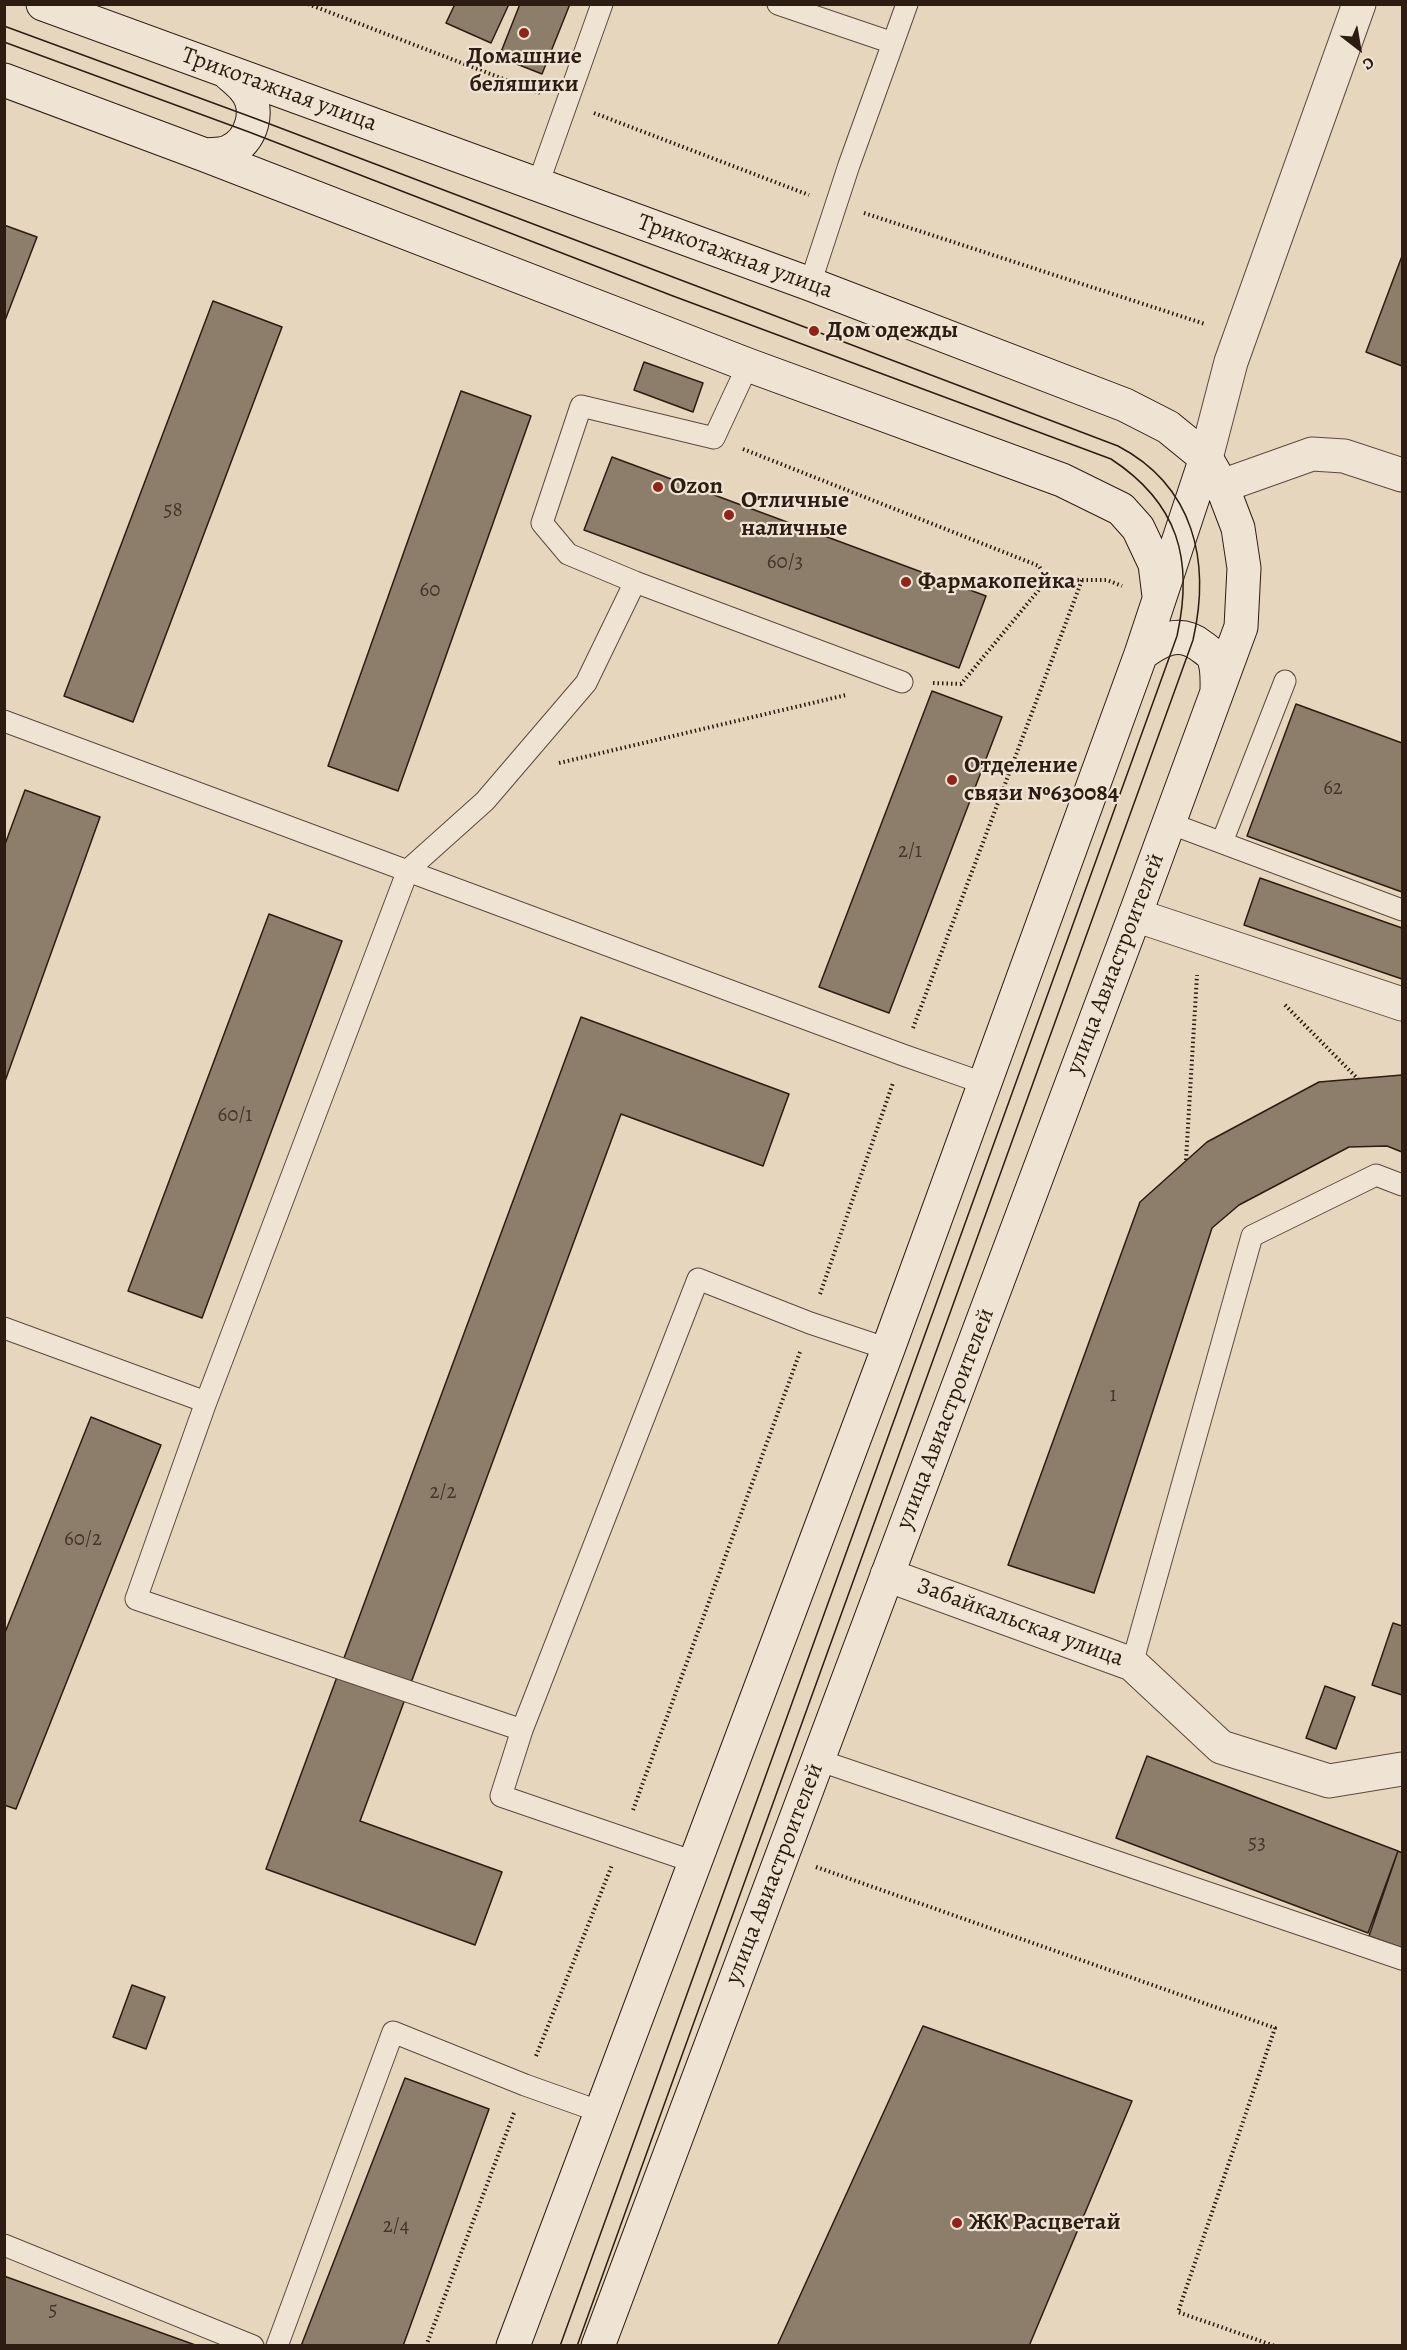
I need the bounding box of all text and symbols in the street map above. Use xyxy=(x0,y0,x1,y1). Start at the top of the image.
north arrow xyxy=(1329,18,1389,78)
marker: Домашние беляшики xyxy=(517,26,531,40)
street label: Трикотажная улица xyxy=(177,41,381,139)
place label: Домашние беляшики xyxy=(466,43,582,99)
text: С xyxy=(1358,51,1378,75)
street label: Трикотажная улица xyxy=(633,208,837,306)
place label: Дом одежды xyxy=(826,317,958,345)
marker: Дом одежды xyxy=(807,324,821,338)
place label: Ozon xyxy=(670,473,723,501)
marker: Ozon xyxy=(651,480,665,494)
place label: Отличные наличные xyxy=(741,487,849,543)
house number: 58 xyxy=(163,498,183,524)
marker: Отличные наличные xyxy=(722,508,736,522)
house number: 60/3 xyxy=(767,550,803,576)
place label: Фармакопейка xyxy=(918,568,1076,596)
marker: Фармакопейка xyxy=(899,575,913,589)
house number: 60 xyxy=(420,578,440,604)
place label: Отделение связи №630084 xyxy=(964,752,1119,808)
marker: Отделение связи №630084 xyxy=(945,773,959,787)
house number: 62 xyxy=(1323,776,1343,802)
house number: 2/1 xyxy=(898,839,922,865)
street label: улица Авиастроителей xyxy=(1061,849,1171,1079)
house number: 60/1 xyxy=(218,1103,252,1129)
street label: улица Авиастроителей xyxy=(891,1304,1001,1534)
house number: 1 xyxy=(1109,1383,1117,1409)
house number: 2/2 xyxy=(430,1480,456,1506)
house number: 60/2 xyxy=(64,1527,102,1553)
street label: Забайкальская улица xyxy=(913,1572,1127,1674)
street label: улица Авиастроителей xyxy=(720,1759,830,1989)
house number: 53 xyxy=(1248,1831,1266,1857)
place label: ЖК Расцветай xyxy=(969,2209,1121,2237)
house number: 2/4 xyxy=(383,2214,409,2240)
marker: ЖК Расцветай xyxy=(950,2216,964,2230)
house number: 5 xyxy=(48,2298,58,2324)

